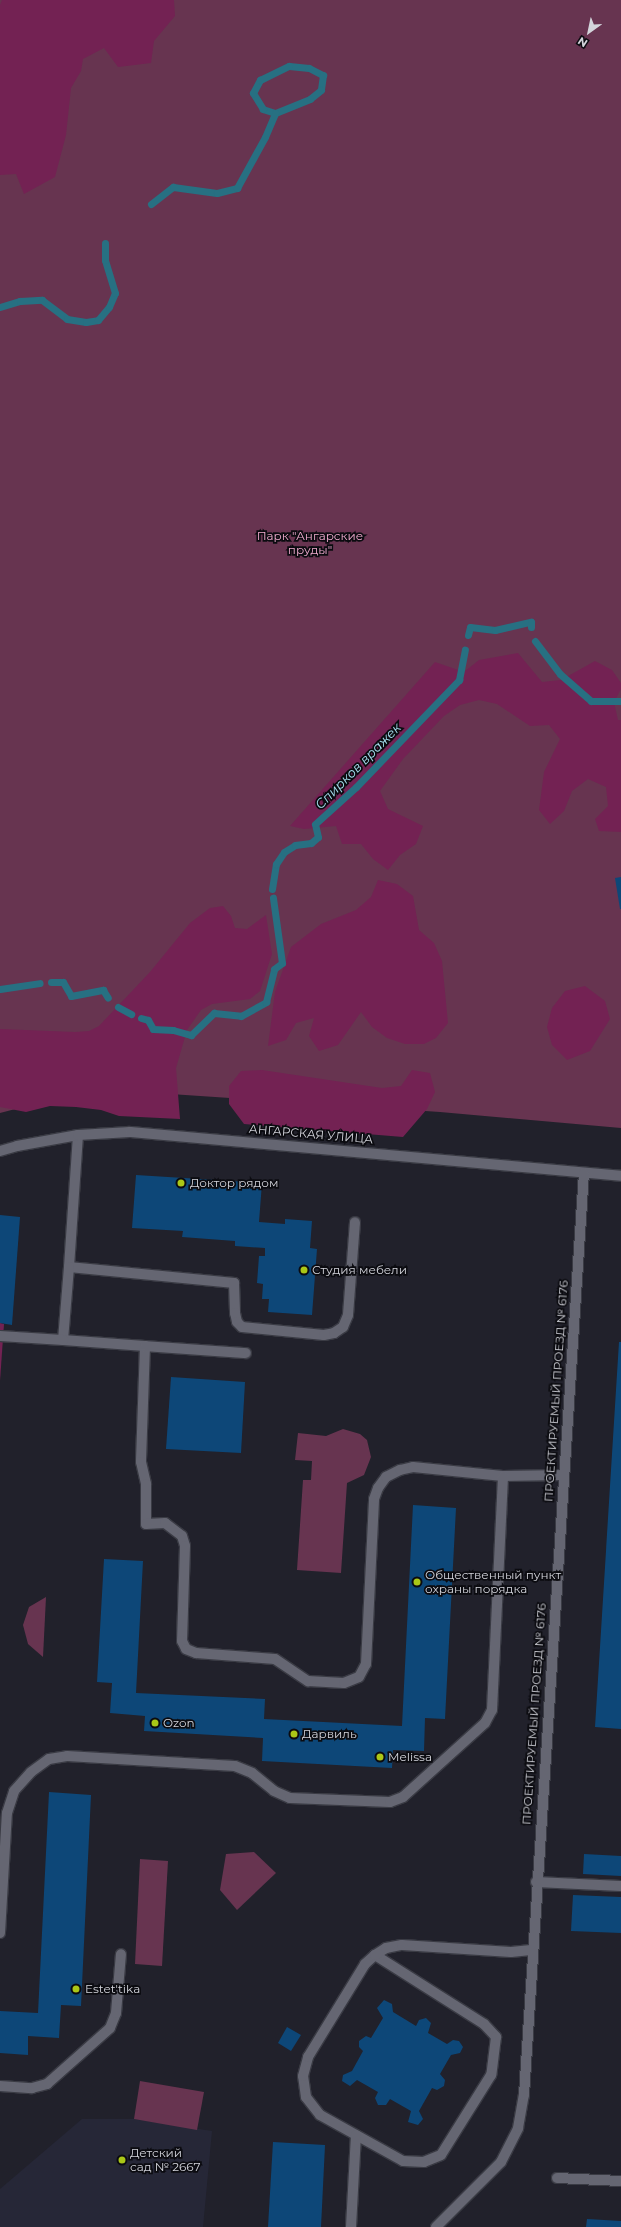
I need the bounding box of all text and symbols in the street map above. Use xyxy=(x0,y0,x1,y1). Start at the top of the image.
north arrow xyxy=(569,12,609,52)
text: N xyxy=(575,34,590,50)
park label: Парк "Ангарские пруды" xyxy=(257,529,363,557)
water label: Спирков вражек xyxy=(312,720,404,812)
street label: АНГАРСКАЯ УЛИЦА xyxy=(248,1121,374,1147)
place label: Доктор рядом xyxy=(190,1176,278,1190)
marker: Доктор рядом xyxy=(175,1177,187,1189)
place label: Студия мебели xyxy=(312,1263,407,1277)
marker: Студия мебели xyxy=(299,1265,309,1275)
street label: ПРОЕКТИРУЕМЫЙ ПРОЕЗД № 6176 xyxy=(541,1280,571,1502)
place label: Общественный пункт охраны порядка xyxy=(425,1568,561,1596)
marker: Общественный пункт охраны порядка xyxy=(412,1577,422,1587)
street label: ПРОЕКТИРУЕМЫЙ ПРОЕЗД № 6176 xyxy=(519,1603,549,1825)
place label: Ozon xyxy=(163,1716,195,1730)
marker: Ozon xyxy=(150,1718,160,1728)
place label: Дарвиль xyxy=(302,1727,357,1741)
marker: Дарвиль xyxy=(289,1729,299,1739)
place label: Melissa xyxy=(388,1750,432,1764)
marker: Melissa xyxy=(375,1752,385,1762)
place label: Estet'tika xyxy=(85,1982,140,1996)
marker: Estet'tika xyxy=(70,1983,82,1995)
place label: Детский сад № 2667 xyxy=(130,2146,201,2174)
marker: Детский сад № 2667 xyxy=(117,2155,127,2165)

